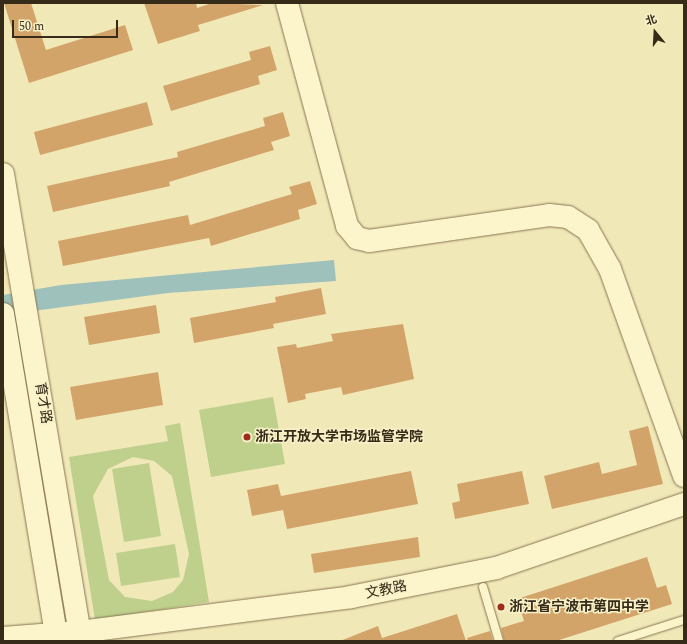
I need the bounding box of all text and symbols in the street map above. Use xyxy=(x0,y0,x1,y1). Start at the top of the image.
text: 北 xyxy=(643,10,659,30)
scale bar xyxy=(14,12,120,38)
north arrow xyxy=(635,12,675,52)
text: 50 m xyxy=(19,17,44,36)
street label: 育才路 xyxy=(31,381,55,425)
place label: 浙江开放大学市场监管学院 xyxy=(255,429,423,445)
marker: 浙江开放大学市场监管学院 xyxy=(242,432,252,442)
street label: 文教路 xyxy=(364,578,408,602)
place label: 浙江省宁波市第四中学 xyxy=(509,599,649,615)
marker: 浙江省宁波市第四中学 xyxy=(496,602,506,612)

